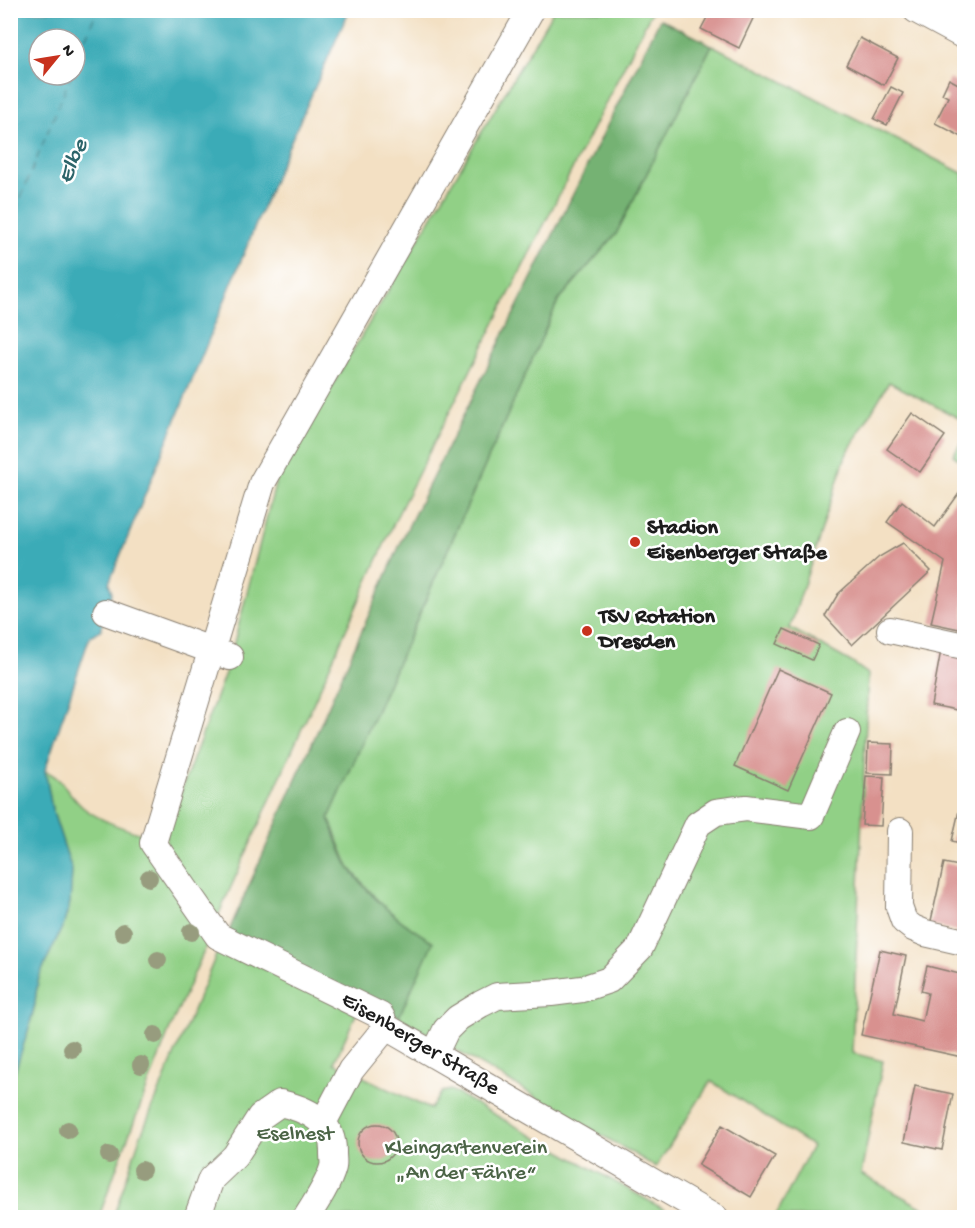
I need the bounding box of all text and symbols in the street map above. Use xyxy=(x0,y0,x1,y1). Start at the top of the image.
north arrow xyxy=(27,27,87,87)
text: N xyxy=(56,42,78,61)
water label: Elbe xyxy=(52,134,97,189)
place label: Stadion Eisenberger Straße xyxy=(647,516,828,567)
marker: Stadion Eisenberger Straße xyxy=(628,535,642,549)
place label: TSV Rotation Dresden xyxy=(597,605,715,656)
marker: TSV Rotation Dresden xyxy=(580,624,594,638)
street label: Eisenberger Straße xyxy=(336,988,504,1103)
park label: Eselnest xyxy=(257,1122,335,1148)
park label: Kleingartenverein „An der Fähre“ xyxy=(385,1136,548,1187)

